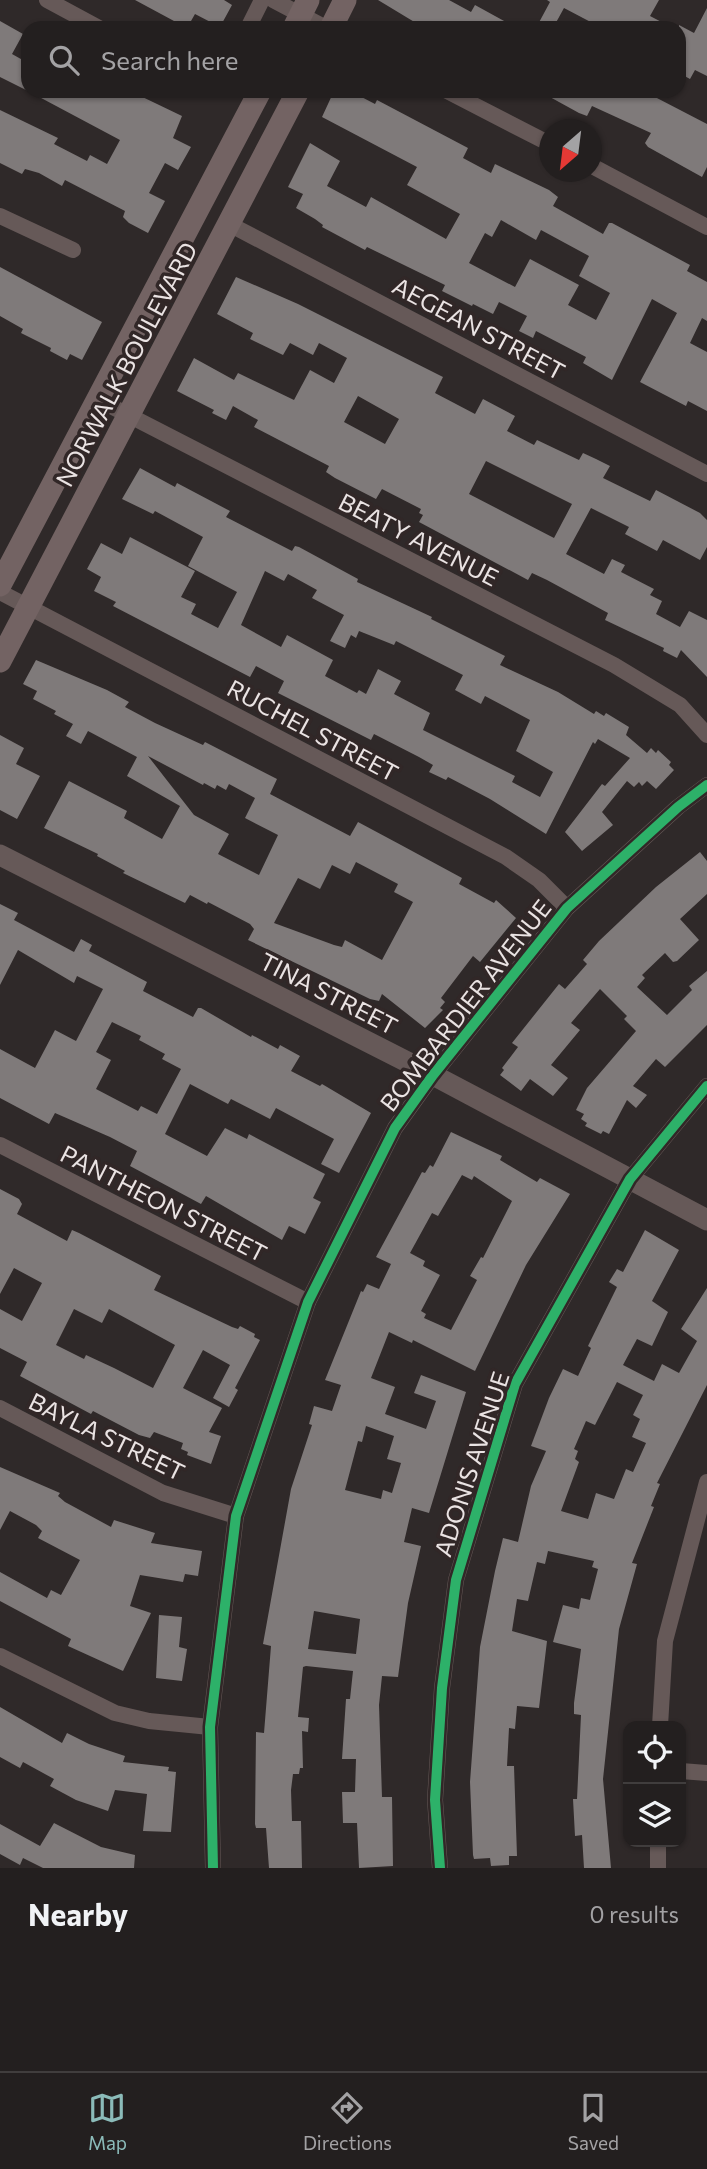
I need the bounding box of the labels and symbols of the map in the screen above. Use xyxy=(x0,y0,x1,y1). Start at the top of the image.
north arrow xyxy=(539,119,602,182)
street label: NORWALK BOULEVARD xyxy=(49,237,203,491)
street label: AEGEAN STREET xyxy=(388,270,570,386)
street label: BEATY AVENUE xyxy=(334,486,504,592)
street label: RUCHEL STREET xyxy=(223,673,403,787)
street label: BOMBARDIER AVENUE xyxy=(373,893,557,1117)
street label: TINA STREET xyxy=(255,946,403,1040)
street label: PANTHEON STREET xyxy=(56,1138,272,1268)
street label: ADONIS AVENUE xyxy=(427,1368,515,1560)
street label: BAYLA STREET xyxy=(24,1386,190,1486)

